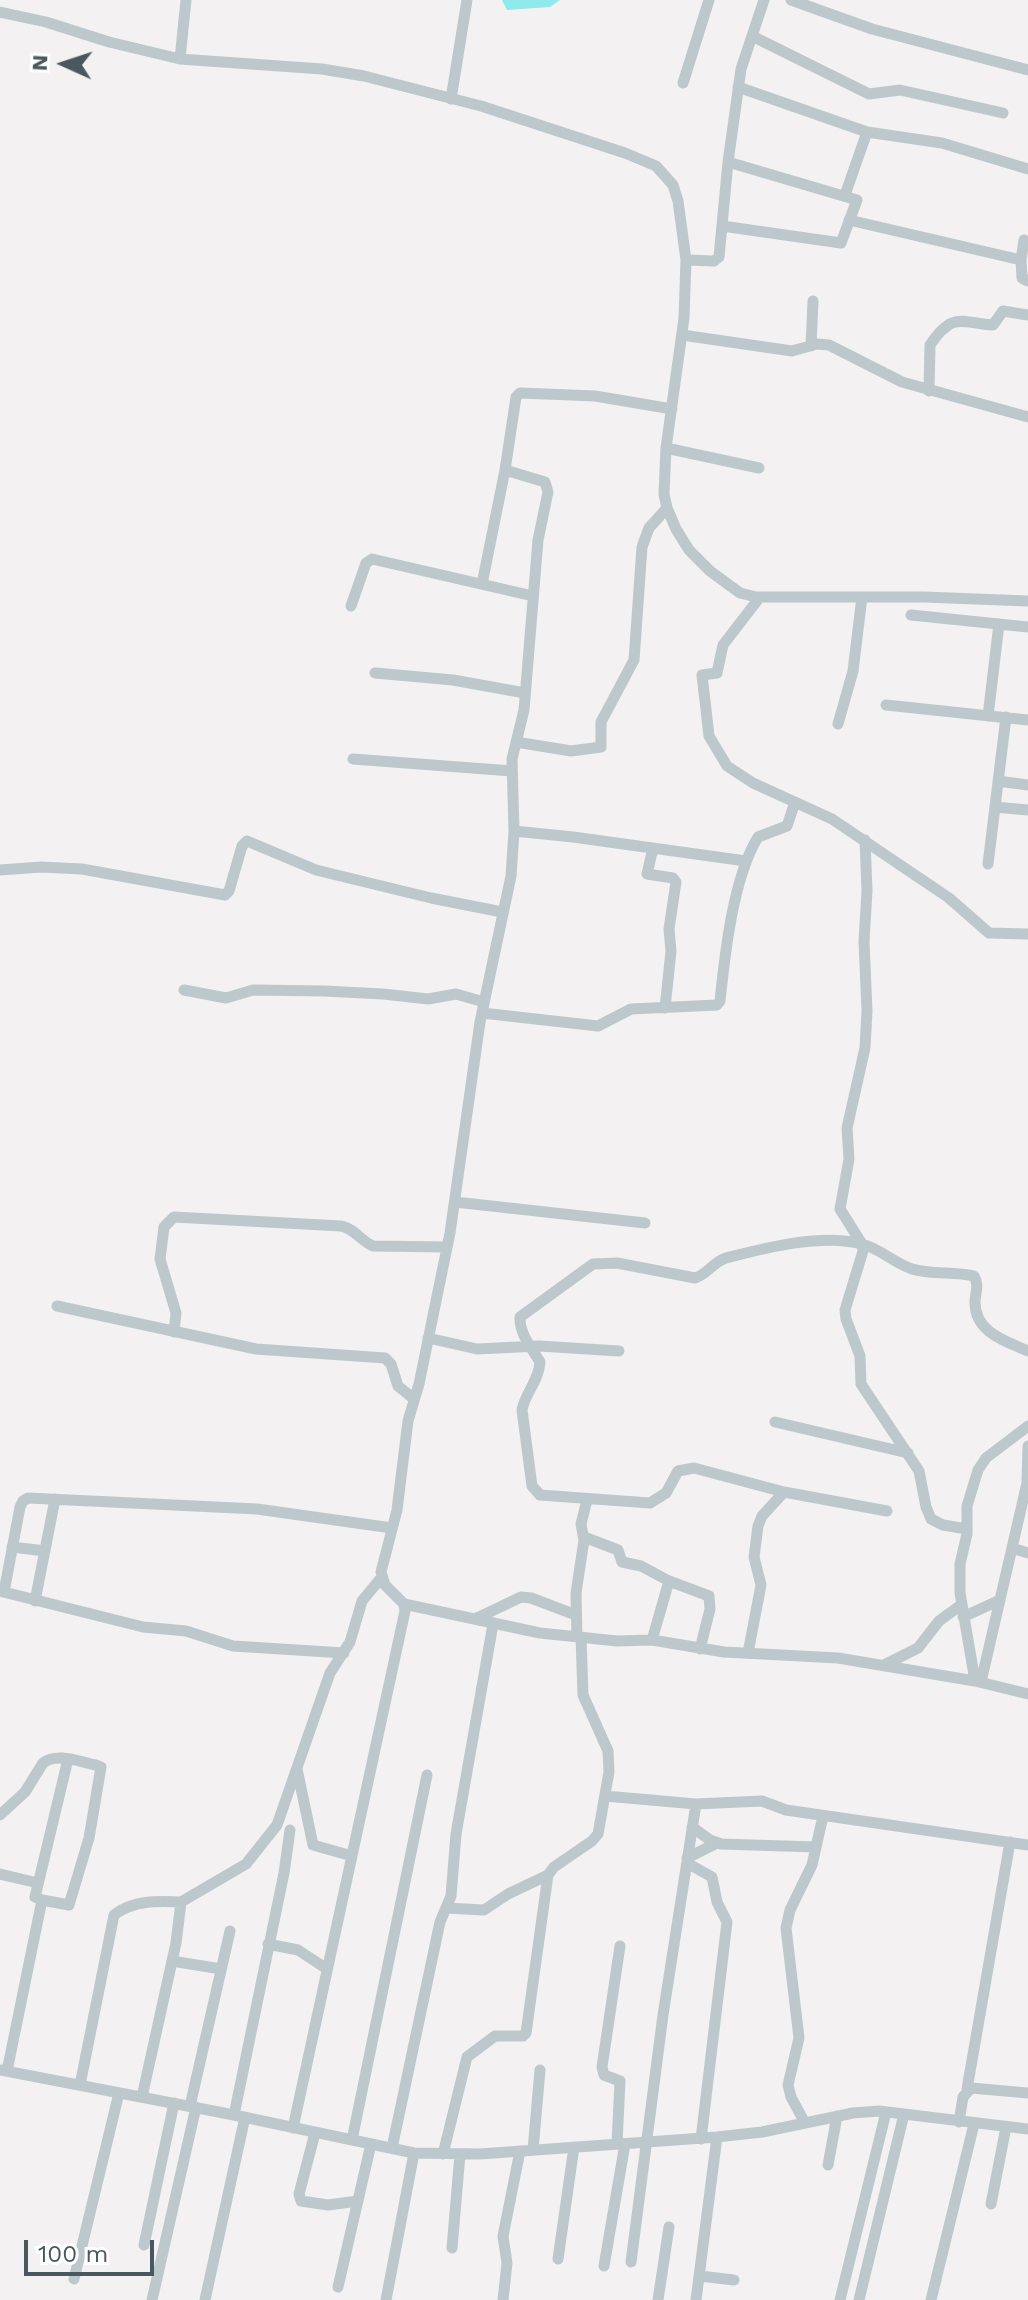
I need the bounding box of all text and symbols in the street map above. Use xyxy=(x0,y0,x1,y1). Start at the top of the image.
north arrow xyxy=(24,24,104,104)
text: N xyxy=(27,54,52,72)
scale bar xyxy=(28,2224,158,2274)
text: 100 m xyxy=(38,2240,108,2268)

